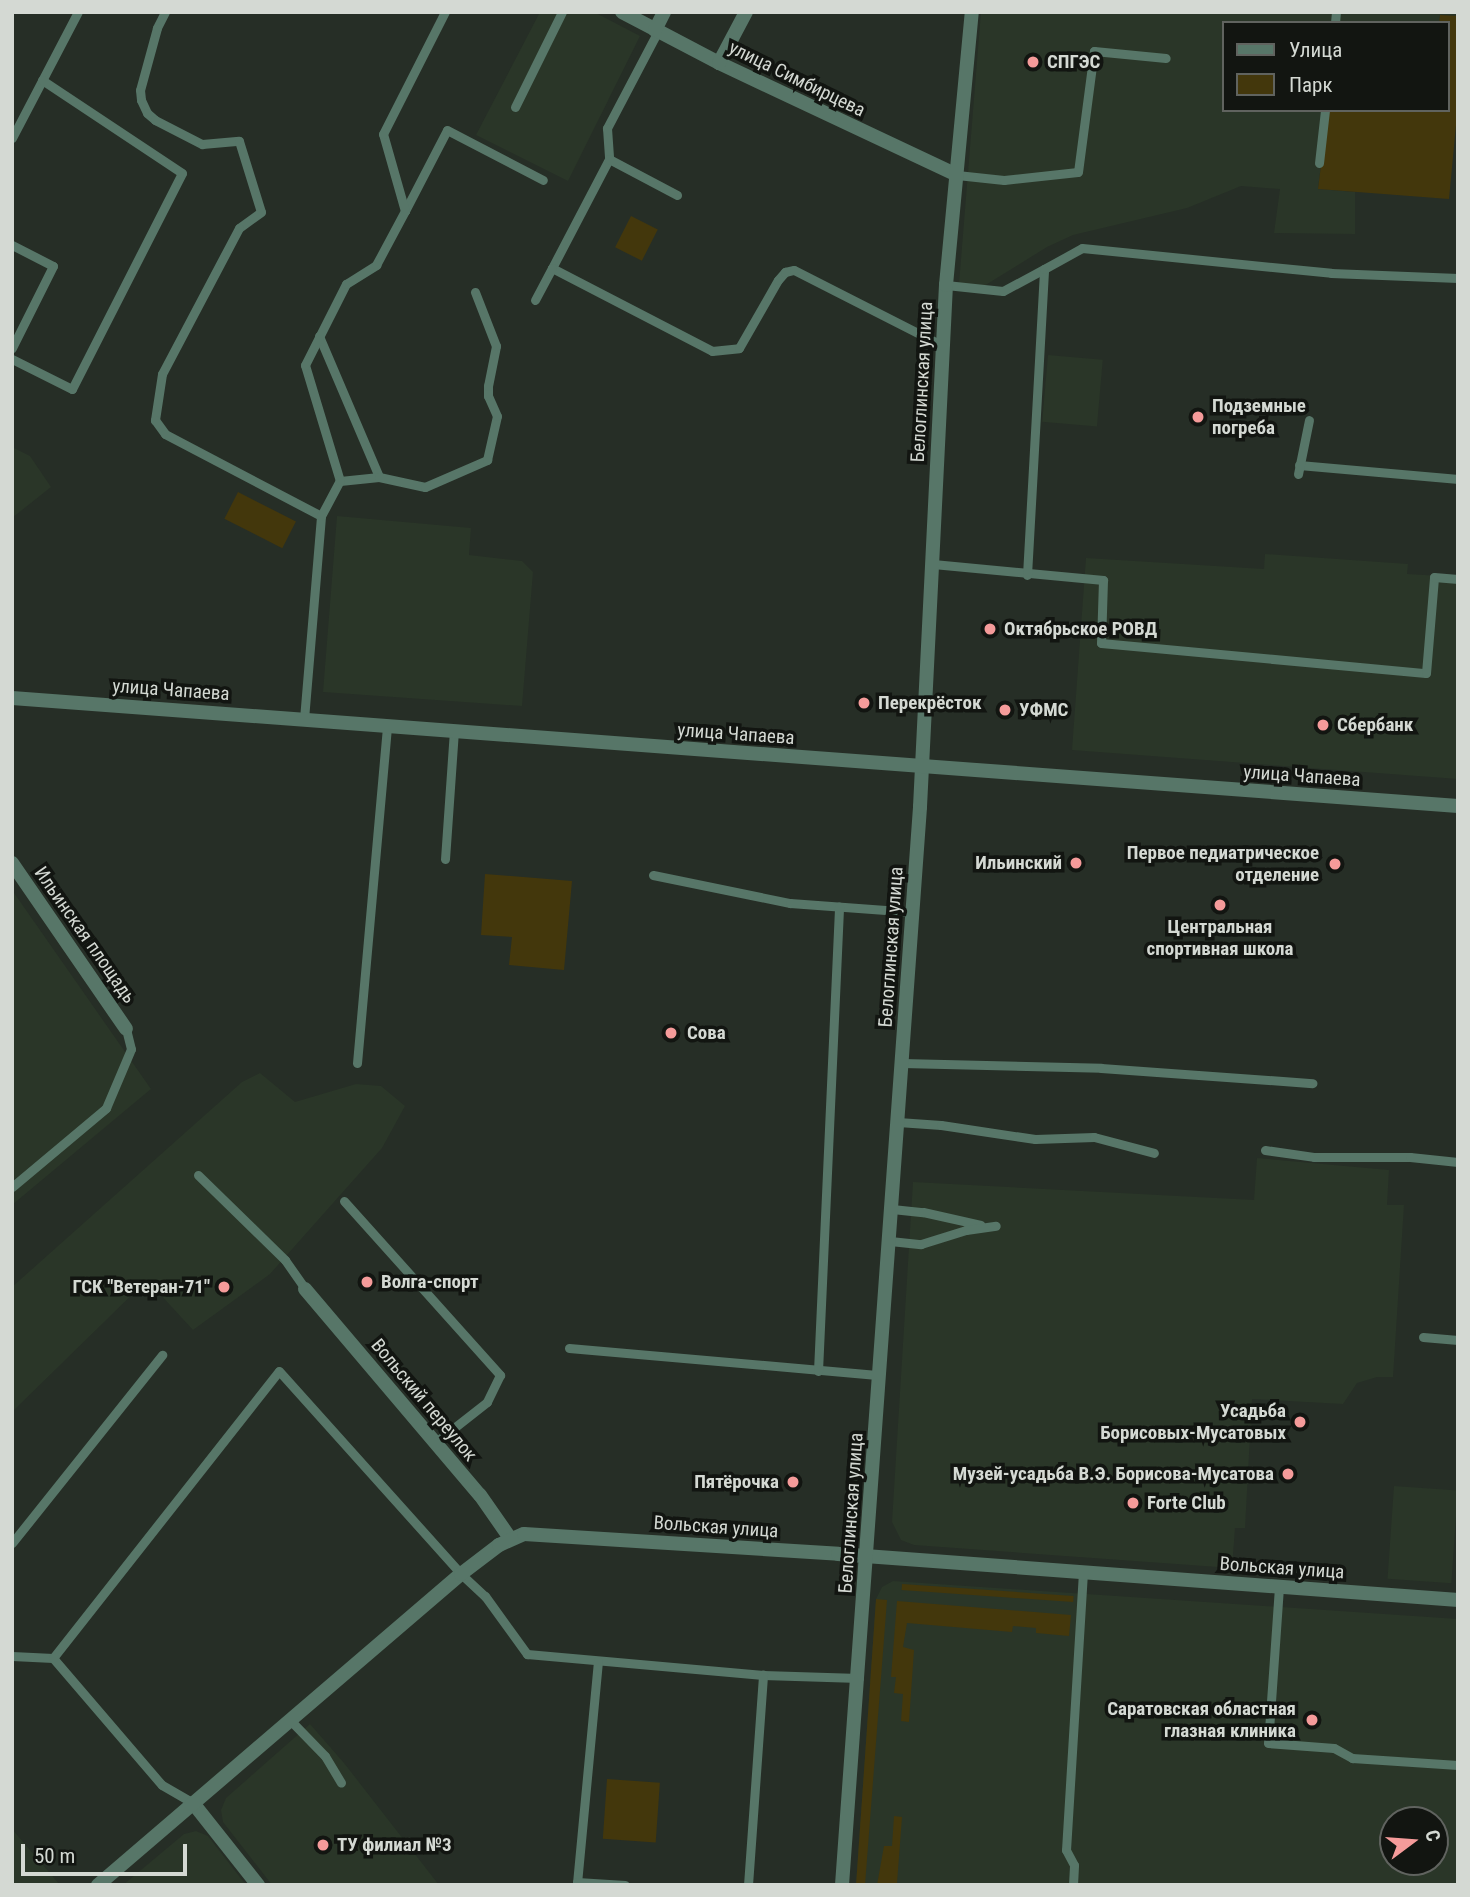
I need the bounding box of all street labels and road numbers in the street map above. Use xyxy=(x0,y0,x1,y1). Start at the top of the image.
street label: улица Симбирцева xyxy=(725,36,869,122)
street label: Белоглинская улица xyxy=(906,301,938,463)
street label: улица Чапаева xyxy=(112,675,230,705)
street label: улица Чапаева xyxy=(677,719,795,749)
street label: улица Чапаева xyxy=(1243,761,1361,791)
street label: Ильинская площадь xyxy=(29,862,141,1008)
street label: Белоглинская улица xyxy=(874,866,908,1028)
street label: Вольский переулок xyxy=(366,1334,482,1466)
street label: Белоглинская улица xyxy=(834,1432,868,1594)
street label: Вольская улица xyxy=(653,1511,779,1543)
street label: Вольская улица xyxy=(1219,1552,1345,1584)

